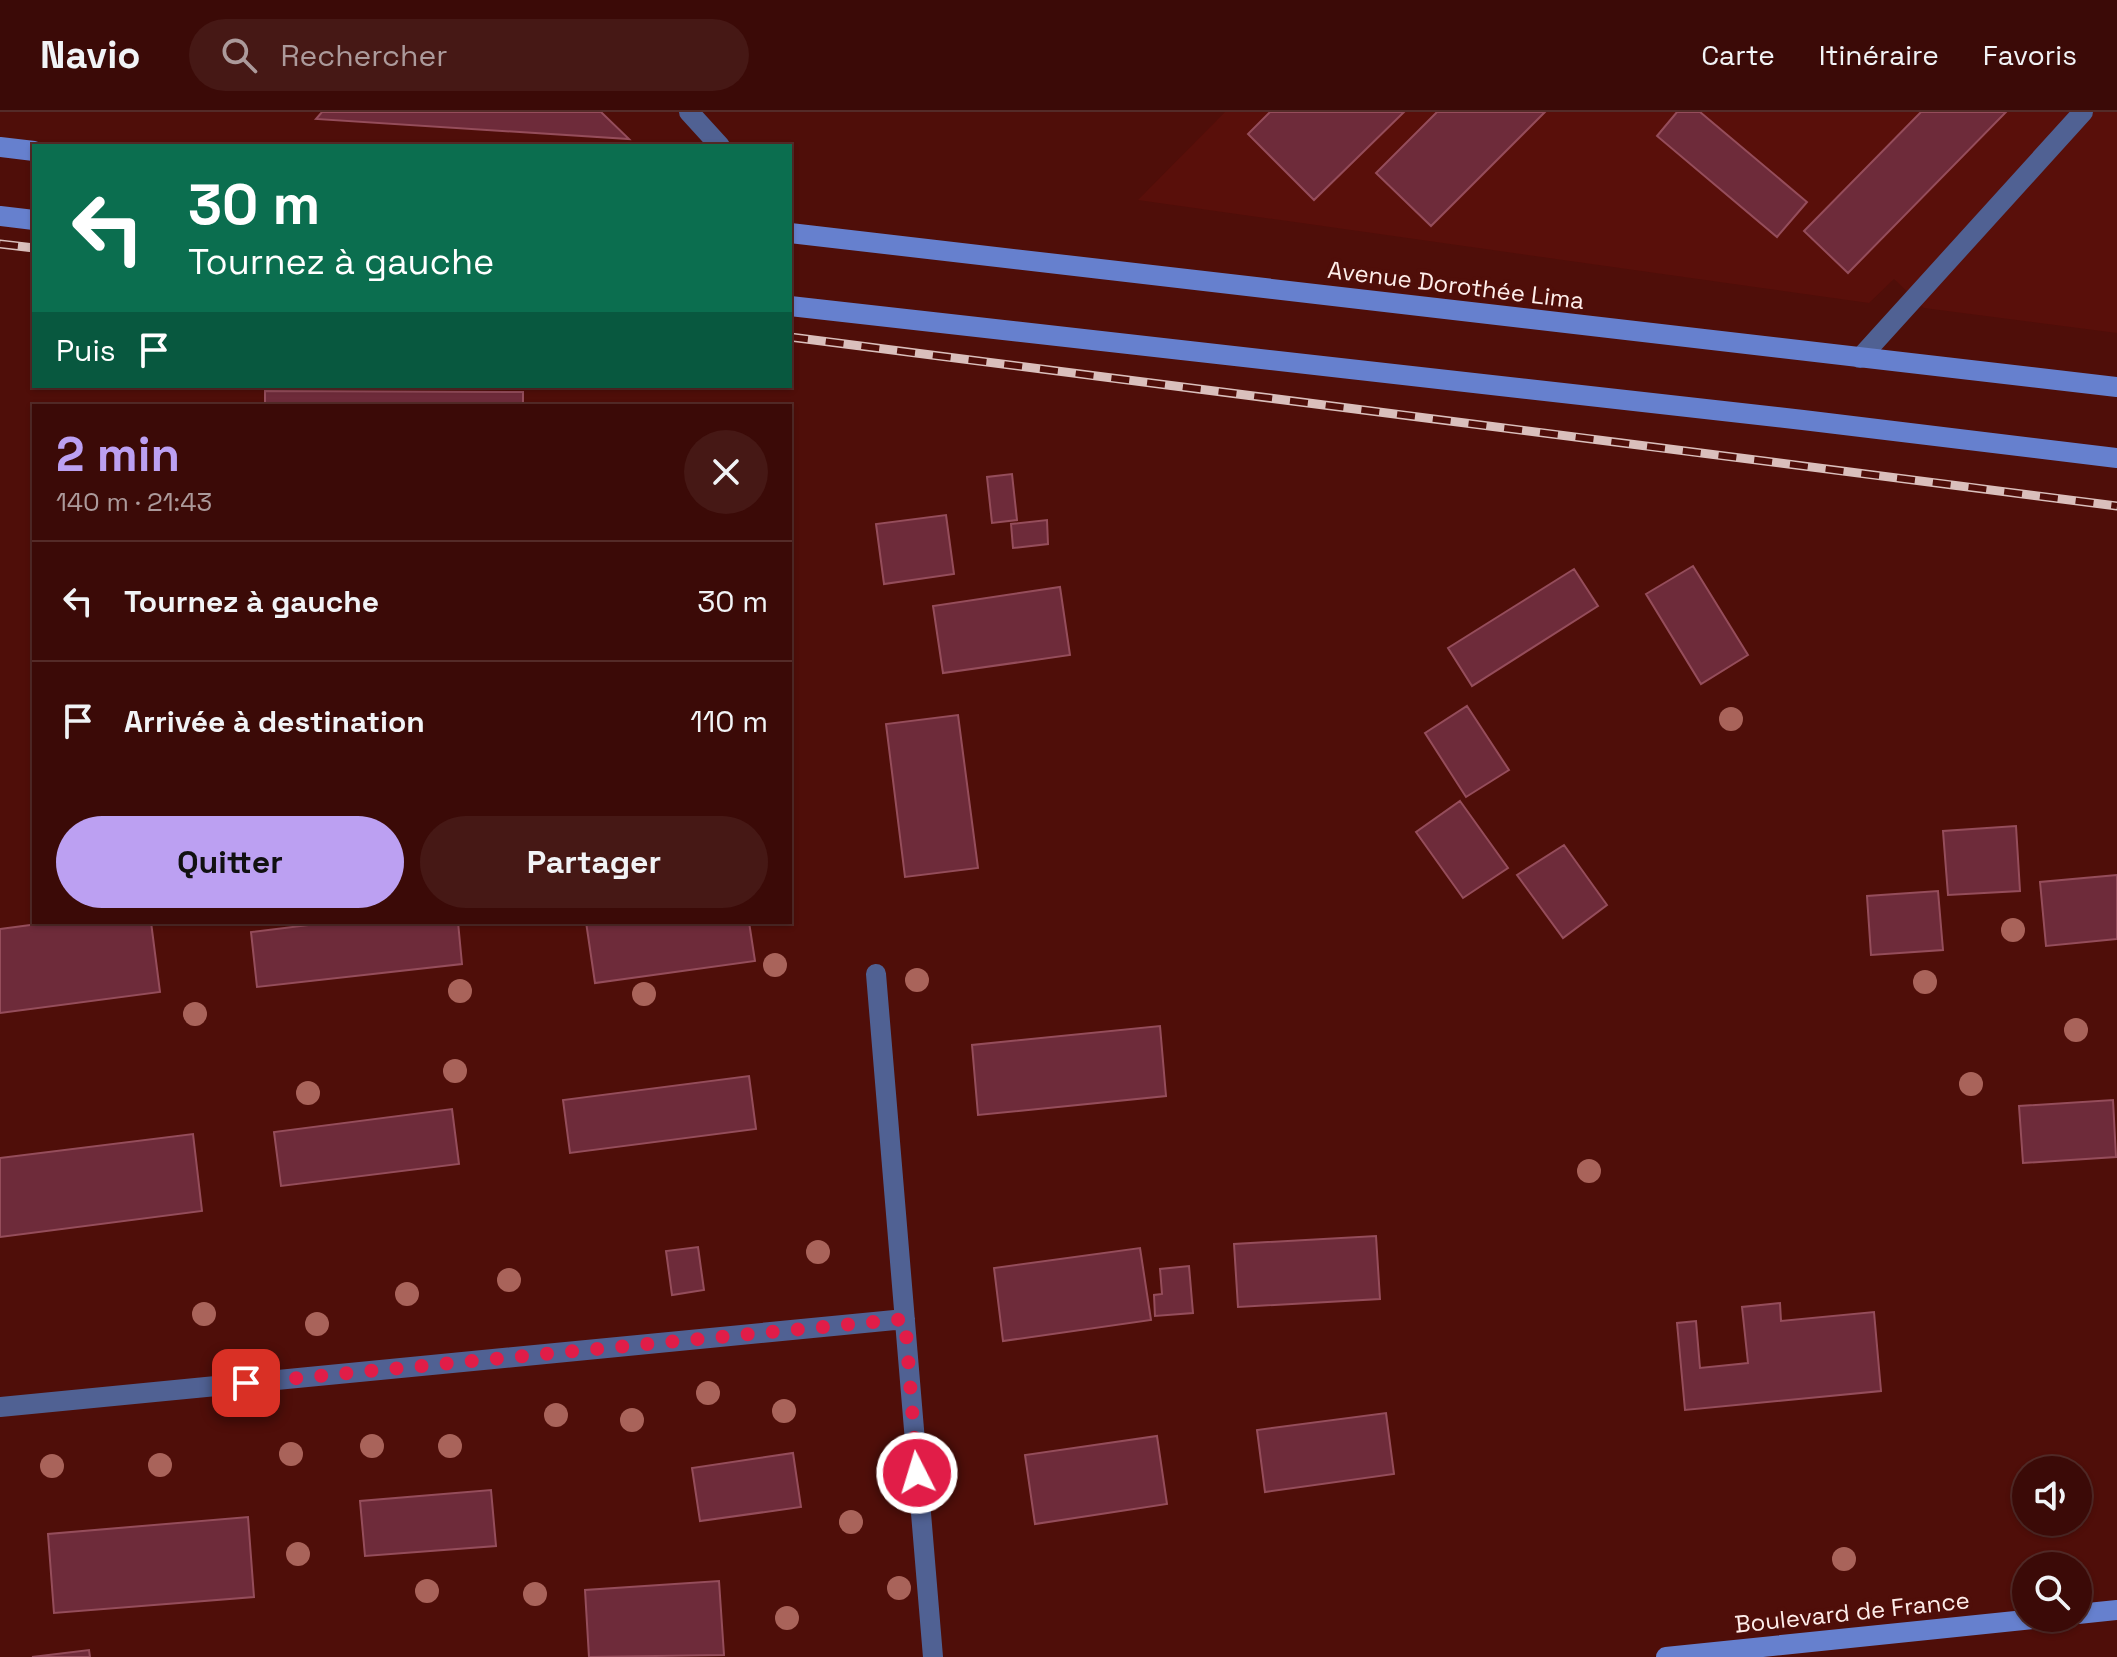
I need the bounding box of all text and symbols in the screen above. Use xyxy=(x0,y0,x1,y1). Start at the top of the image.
search box xyxy=(189,19,749,91)
text: Navio xyxy=(40,31,141,79)
icon: search xyxy=(217,33,261,77)
text: Rechercher xyxy=(281,36,448,75)
text: Carte xyxy=(1701,37,1775,73)
text: Itinéraire xyxy=(1819,37,1939,73)
text: Favoris xyxy=(1983,37,2077,73)
text: 30 m xyxy=(188,169,320,240)
icon: left xyxy=(56,176,160,280)
text: Tournez à gauche xyxy=(188,239,494,285)
street label: Avenue Dorothée Lima xyxy=(1326,254,1586,316)
icon: arrive xyxy=(132,328,176,372)
text: Puis xyxy=(56,331,116,370)
text: 2 min xyxy=(56,424,180,485)
button: close xyxy=(684,430,768,514)
text: 140 m · 21:43 xyxy=(56,485,212,519)
icon: left xyxy=(56,579,100,623)
text: Tournez à gauche xyxy=(124,582,379,621)
text: 30 m xyxy=(697,582,768,621)
icon: arrive xyxy=(56,699,100,743)
text: Arrivée à destination xyxy=(124,702,425,741)
text: 110 m xyxy=(690,702,768,741)
button: Quitter xyxy=(56,816,404,908)
button: Partager xyxy=(420,816,768,908)
pin xyxy=(212,1349,280,1417)
icon: arrive xyxy=(224,1361,268,1405)
position arrow xyxy=(875,1431,959,1515)
map controls xyxy=(2012,1456,2092,1632)
button: sound xyxy=(2012,1456,2092,1536)
button: search xyxy=(2012,1552,2092,1632)
street label: Boulevard de France xyxy=(1733,1584,1971,1640)

